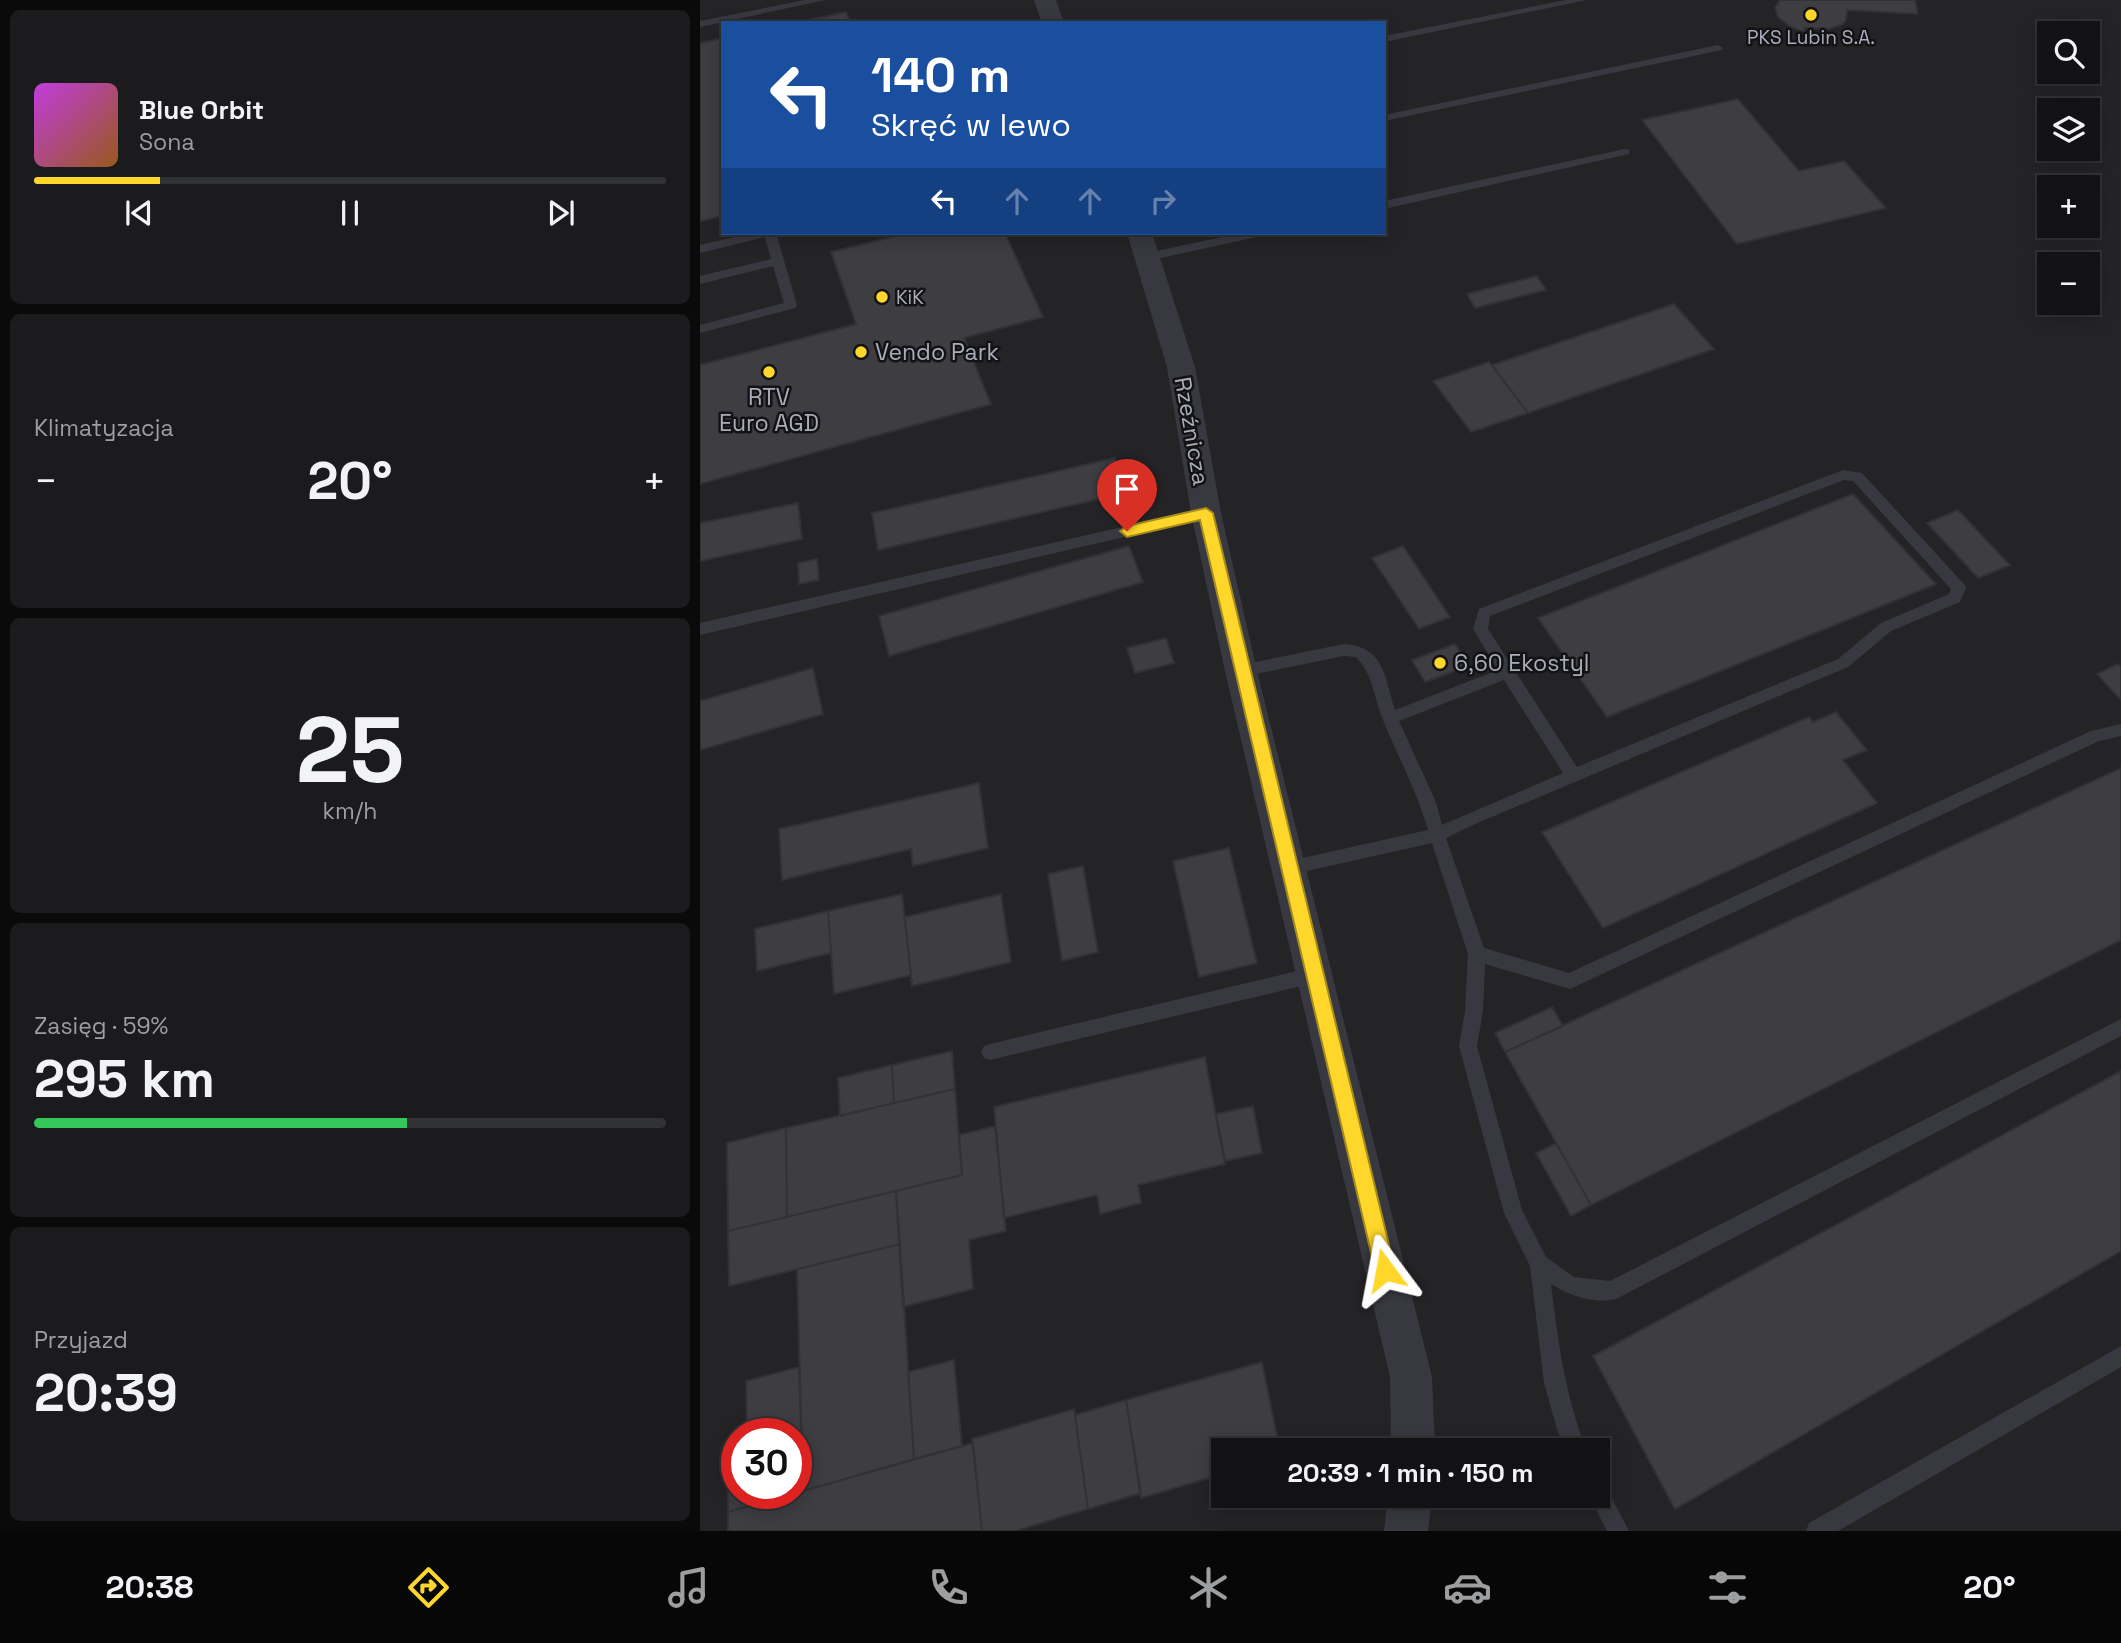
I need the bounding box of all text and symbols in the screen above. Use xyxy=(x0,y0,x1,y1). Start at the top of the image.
marker: PKS Lubin S.A. xyxy=(1803,7,1819,23)
map controls xyxy=(2037,21,2100,315)
button: search xyxy=(2037,21,2100,84)
place label: PKS Lubin S.A. xyxy=(1747,25,1875,50)
text: 140 m xyxy=(871,44,1010,106)
icon: left xyxy=(756,49,847,140)
text: Blue Orbit xyxy=(139,93,264,127)
button: layers xyxy=(2037,98,2100,161)
text: Skręć w lewo xyxy=(871,105,1071,145)
text: Sona xyxy=(139,127,195,157)
button: + xyxy=(2037,175,2100,238)
icon: left xyxy=(925,182,963,220)
icon: ahead xyxy=(998,182,1036,220)
icon: ahead xyxy=(1071,182,1109,220)
icon: right xyxy=(1144,182,1182,220)
icon: previous xyxy=(120,194,158,232)
icon: pause xyxy=(331,194,369,232)
icon: next xyxy=(542,194,580,232)
button: − xyxy=(2037,252,2100,315)
place label: KiK xyxy=(896,285,924,310)
marker: KiK xyxy=(874,289,890,305)
place label: Vendo Park xyxy=(875,337,999,367)
marker: Vendo Park xyxy=(853,344,869,360)
marker: RTV Euro AGD xyxy=(761,364,777,380)
street label: Rzeźnicza xyxy=(1168,374,1216,488)
place label: RTV Euro AGD xyxy=(719,382,819,438)
text: Klimatyzacja xyxy=(34,413,174,443)
text: 20° xyxy=(307,448,393,514)
text: − xyxy=(34,457,58,505)
text: + xyxy=(642,457,666,505)
pin xyxy=(1097,459,1157,531)
icon: arrive xyxy=(1108,470,1146,508)
place label: 6,60 Ekostyl xyxy=(1454,648,1589,678)
marker: 6,60 Ekostyl xyxy=(1432,655,1448,671)
text: 25 xyxy=(296,692,404,809)
text: km/h xyxy=(323,796,377,826)
text: Zasięg · 59% xyxy=(34,1011,168,1041)
text: 295 km xyxy=(34,1046,215,1112)
position arrow xyxy=(1348,1233,1422,1307)
text: Przyjazd xyxy=(34,1325,128,1355)
text: 20:39 xyxy=(34,1360,178,1426)
speed limit sign: 30 xyxy=(721,1418,812,1509)
text: 20:39 · 1 min · 150 m xyxy=(1287,1456,1534,1490)
icon: directions xyxy=(404,1563,453,1612)
icon: music xyxy=(664,1563,713,1612)
icon: phone xyxy=(924,1563,973,1612)
icon: climate xyxy=(1184,1563,1233,1612)
icon: car xyxy=(1443,1563,1492,1612)
icon: filters xyxy=(1703,1563,1752,1612)
text: 20:38 xyxy=(105,1567,193,1607)
text: 20° xyxy=(1963,1567,2016,1607)

